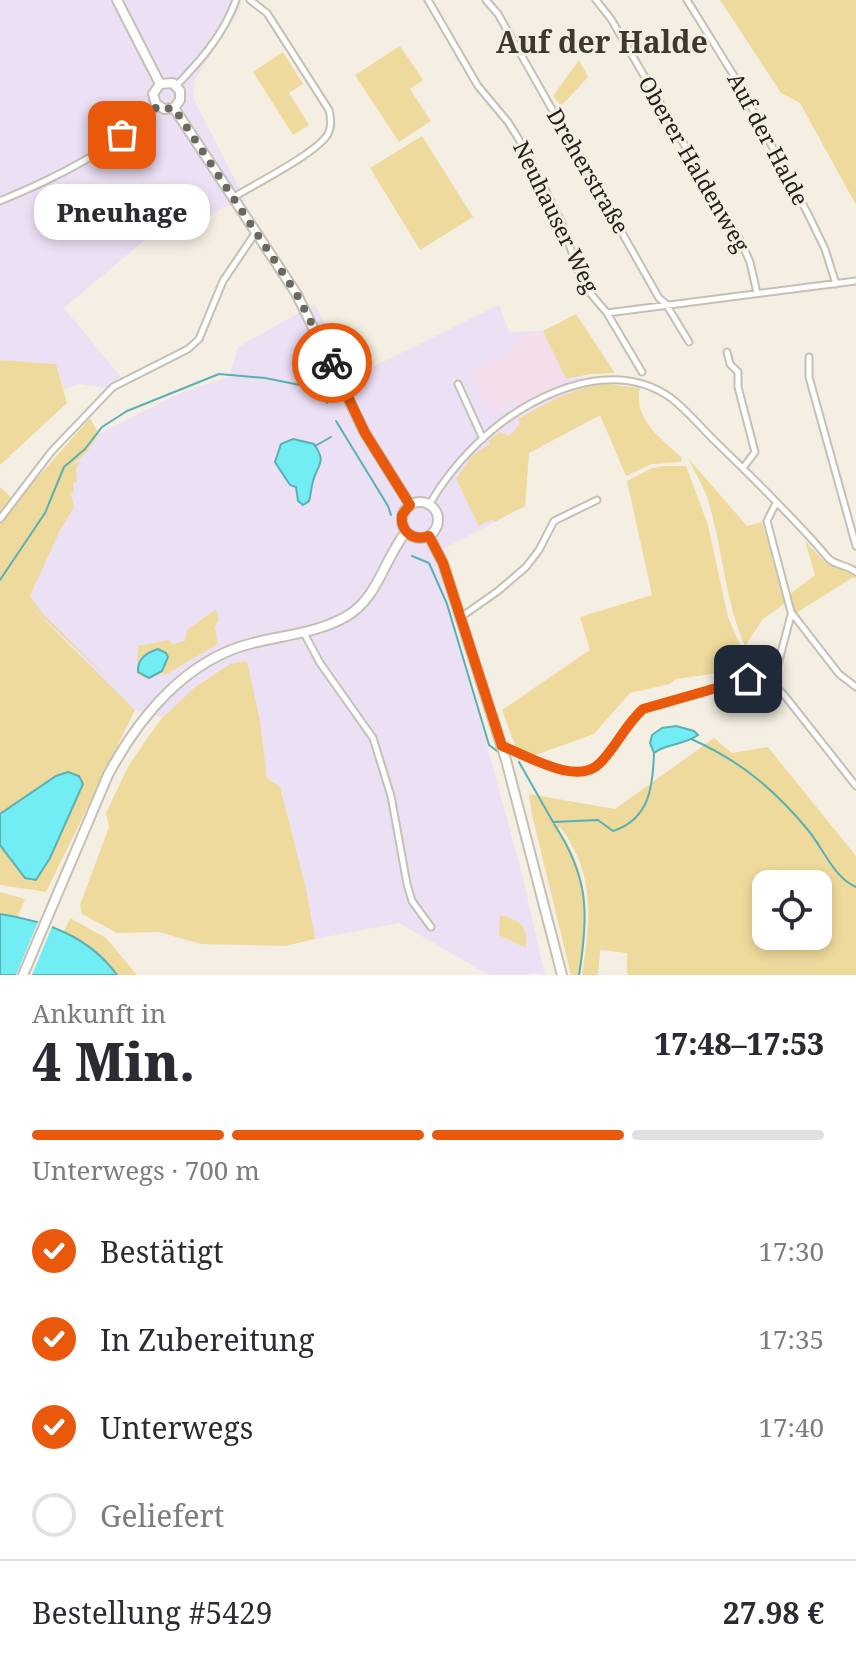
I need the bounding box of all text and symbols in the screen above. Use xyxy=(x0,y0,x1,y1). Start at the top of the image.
district label: Auf der Halde xyxy=(496,21,708,62)
street label: Auf der Halde xyxy=(721,67,816,210)
street label: Oberer Haldenweg xyxy=(632,70,758,257)
pin xyxy=(88,101,156,169)
street label: Dreherstraße xyxy=(541,102,637,239)
icon: bag xyxy=(100,113,144,157)
street label: Neuhauser Weg xyxy=(507,135,607,298)
callout: Pneuhage xyxy=(34,183,210,239)
text: Pneuhage xyxy=(56,194,188,230)
courier xyxy=(292,323,372,403)
icon: bike xyxy=(310,341,354,385)
pin xyxy=(714,645,782,713)
icon: home xyxy=(726,657,770,701)
map controls xyxy=(752,870,832,950)
button: locate xyxy=(752,870,832,950)
text: Ankunft in xyxy=(32,995,166,1031)
text: 17:48–17:53 xyxy=(654,1023,824,1064)
text: 4 Min. xyxy=(32,1025,195,1096)
text: Unterwegs · 700 m xyxy=(32,1152,260,1188)
icon: check xyxy=(32,1229,76,1273)
text: Bestätigt xyxy=(100,1231,224,1272)
text: 17:30 xyxy=(758,1233,824,1269)
icon: check xyxy=(32,1317,76,1361)
text: In Zubereitung xyxy=(100,1319,314,1360)
text: 17:35 xyxy=(758,1321,824,1357)
icon: check xyxy=(32,1405,76,1449)
text: Unterwegs xyxy=(100,1407,253,1448)
text: 17:40 xyxy=(758,1409,824,1445)
text: Geliefert xyxy=(100,1495,224,1536)
text: Bestellung #5429 xyxy=(32,1592,273,1633)
text: 27.98 € xyxy=(723,1592,824,1633)

